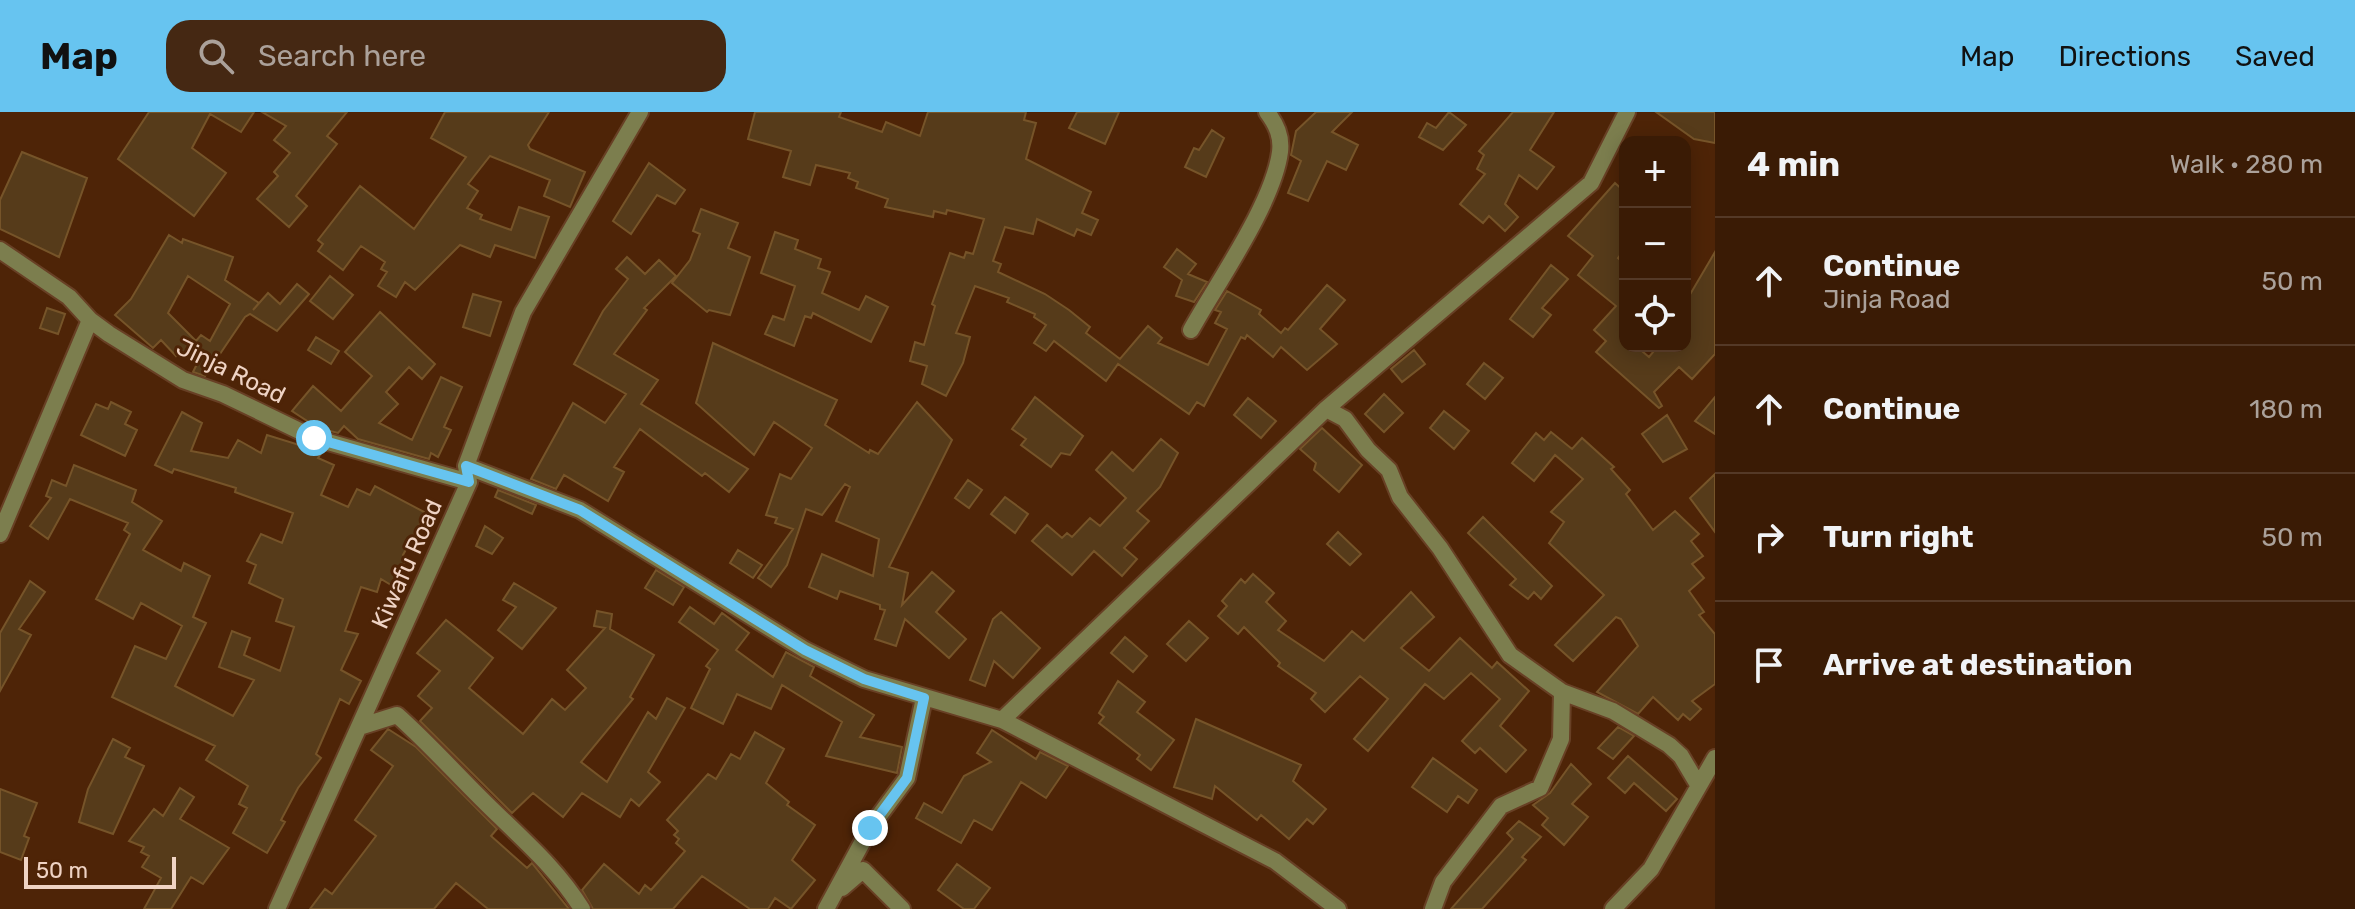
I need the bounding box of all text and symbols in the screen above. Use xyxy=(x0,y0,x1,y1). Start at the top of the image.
search box xyxy=(166,20,726,92)
text: Map xyxy=(40,33,118,79)
icon: search xyxy=(194,34,238,78)
text: Search here xyxy=(258,38,426,74)
text: Map xyxy=(1960,40,2014,73)
text: Directions xyxy=(2058,40,2191,73)
text: Saved xyxy=(2235,40,2315,73)
map controls xyxy=(1619,136,1691,352)
button: + xyxy=(1619,136,1691,208)
text: 4 min xyxy=(1747,144,1840,185)
text: Walk · 280 m xyxy=(2170,149,2323,180)
button: − xyxy=(1619,208,1691,280)
text: Continue xyxy=(1823,248,1960,284)
icon: ahead xyxy=(1747,259,1791,303)
text: 50 m xyxy=(2262,266,2323,297)
button: locate xyxy=(1619,280,1691,352)
text: Jinja Road xyxy=(1823,284,1950,315)
street label: Jinja Road xyxy=(172,333,290,409)
icon: ahead xyxy=(1747,387,1791,431)
text: Continue xyxy=(1823,391,1960,427)
text: 180 m xyxy=(2249,394,2323,425)
route start xyxy=(296,420,332,456)
street label: Kiwafu Road xyxy=(366,495,448,633)
icon: right xyxy=(1747,515,1791,559)
text: Turn right xyxy=(1823,519,1974,555)
text: 50 m xyxy=(2262,522,2323,553)
icon: arrive xyxy=(1747,643,1791,687)
text: Arrive at destination xyxy=(1823,647,2133,683)
route end xyxy=(852,810,888,846)
scale bar xyxy=(24,853,176,889)
text: 50 m xyxy=(36,857,88,884)

